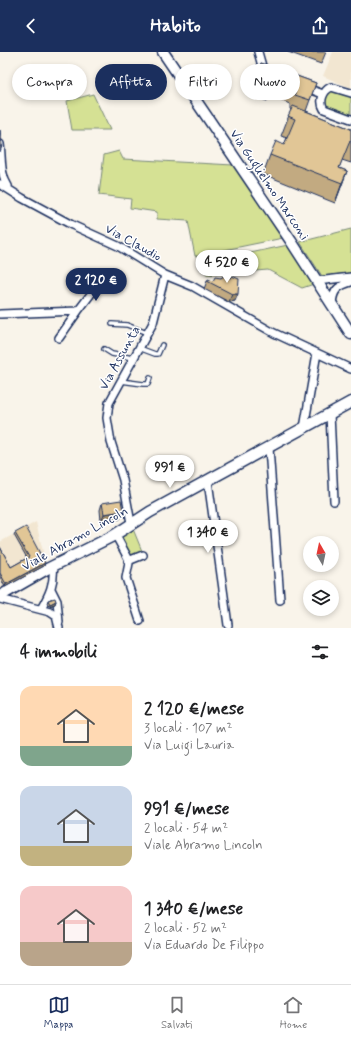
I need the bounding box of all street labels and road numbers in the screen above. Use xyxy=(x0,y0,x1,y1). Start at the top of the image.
street label: Via Guglielmo Marconi xyxy=(224,126,312,245)
street label: Via Claudio xyxy=(102,221,164,265)
street label: Via Assunta xyxy=(95,323,145,393)
street label: Viale Abramo Lincoln xyxy=(19,503,131,575)

